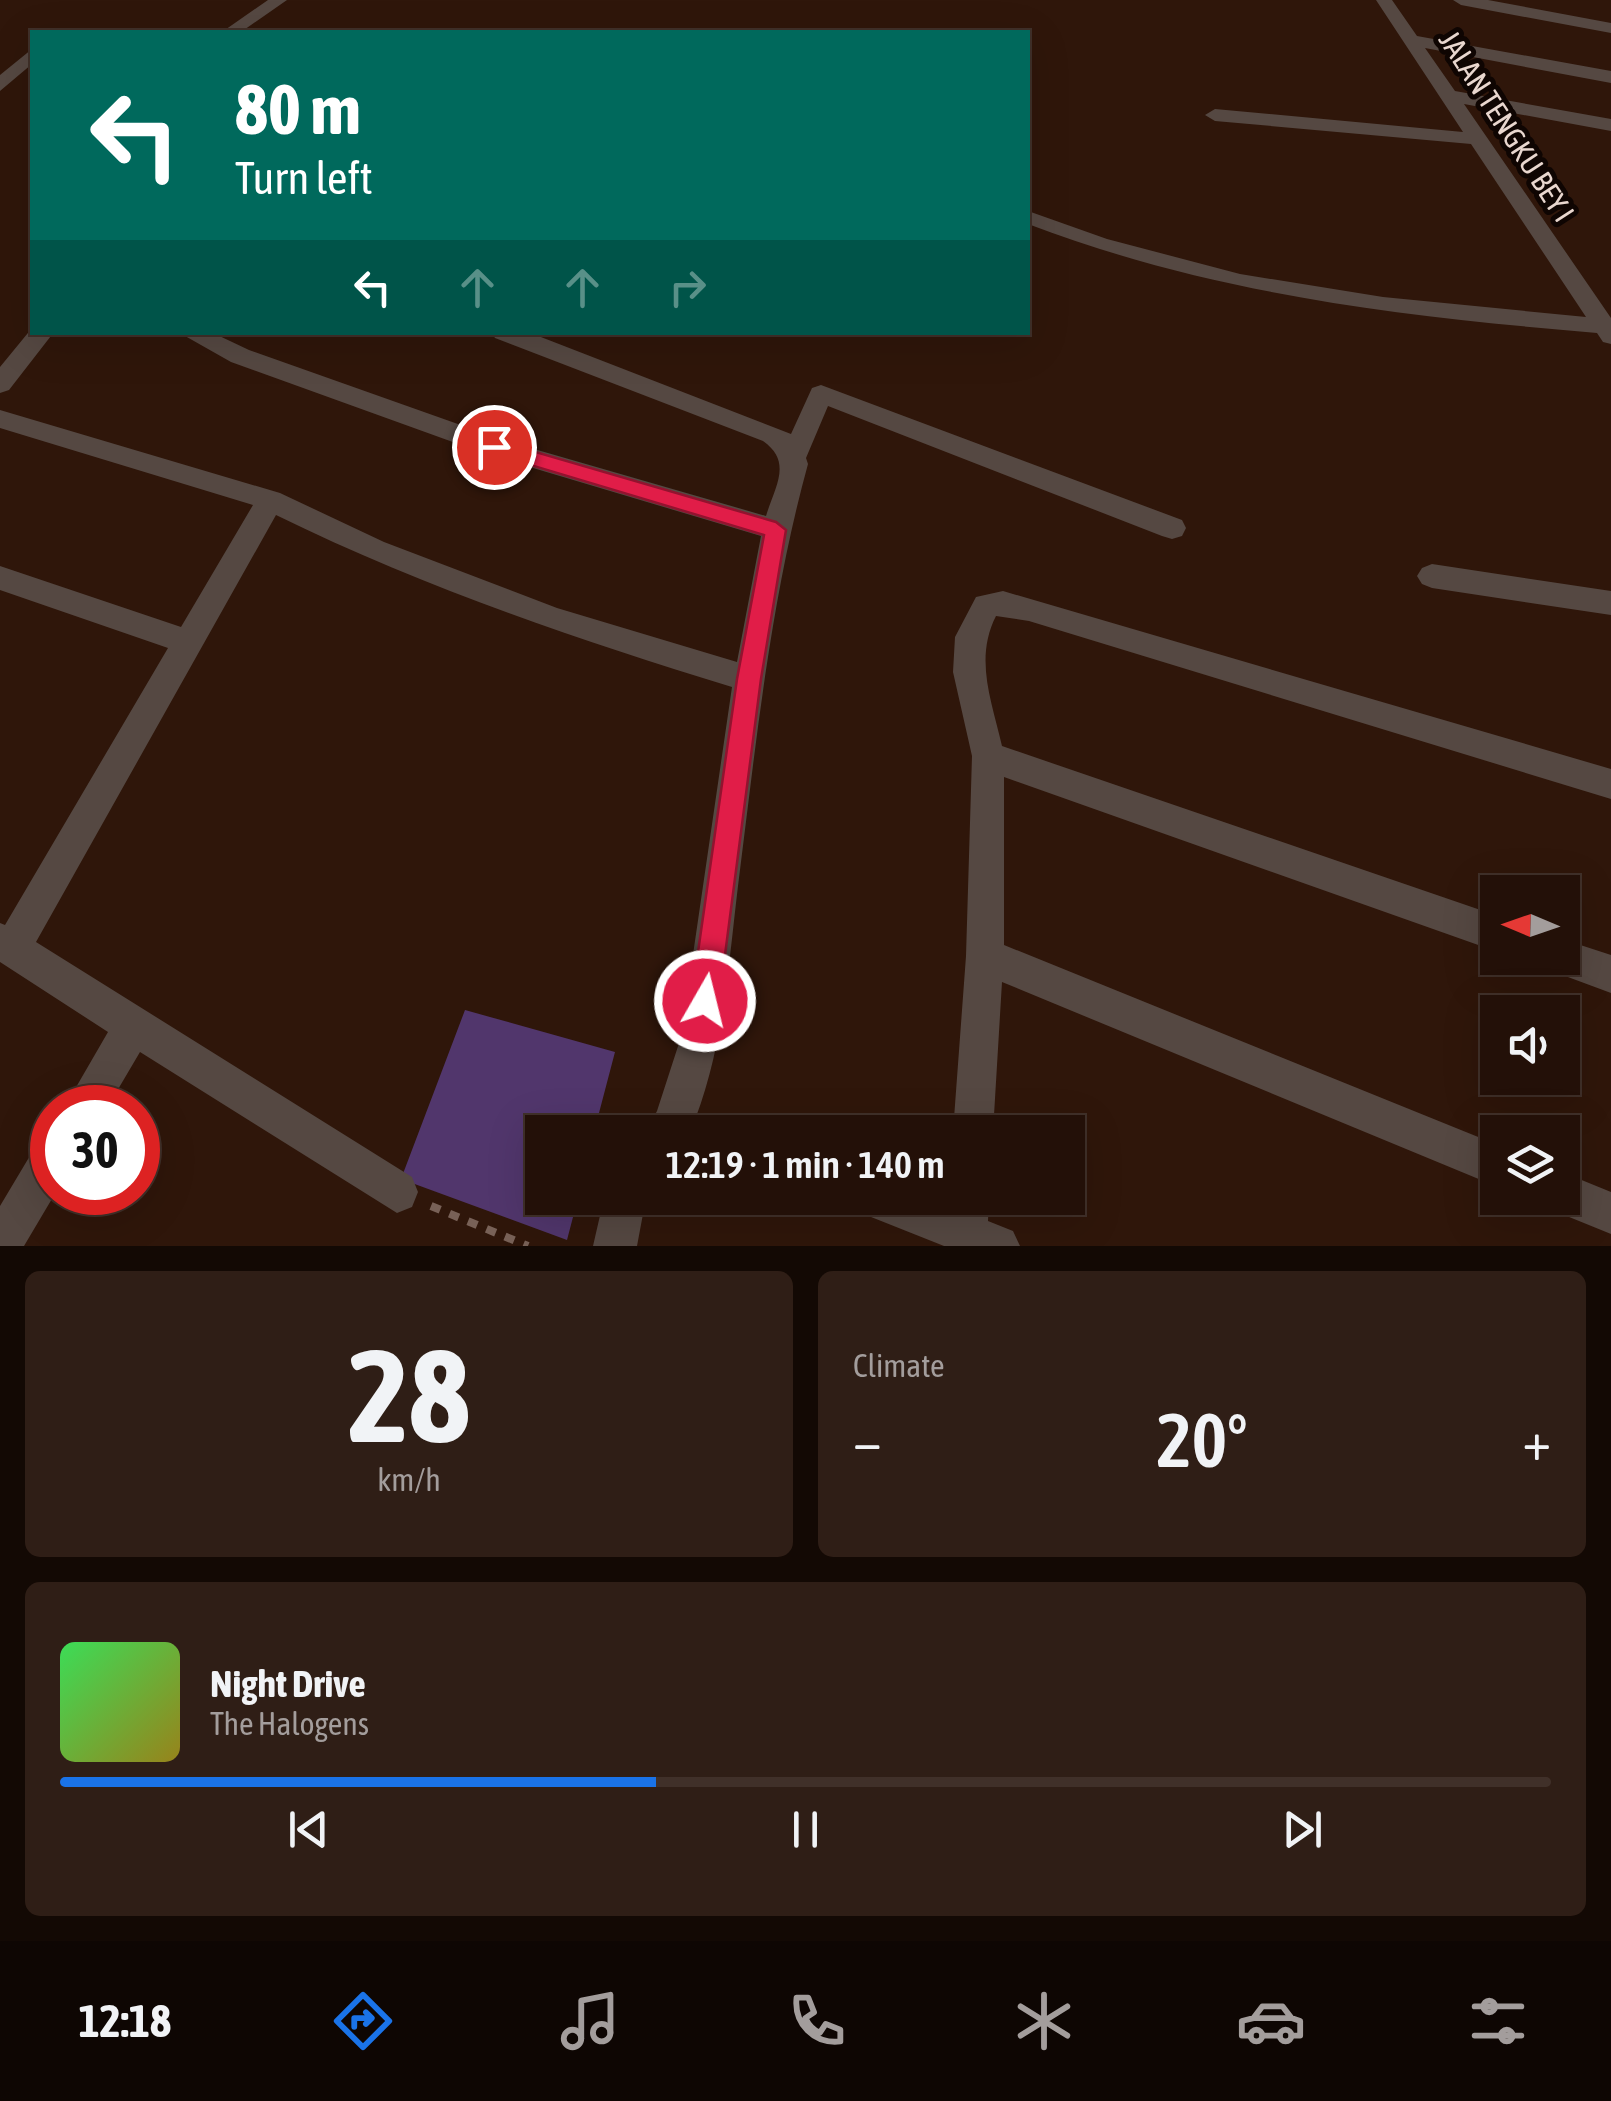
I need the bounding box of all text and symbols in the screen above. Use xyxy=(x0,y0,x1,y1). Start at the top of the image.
street label: JALAN TENGKU BEY I xyxy=(1433,24,1581,228)
text: 80 m xyxy=(235,69,361,149)
icon: left xyxy=(70,70,200,200)
text: Turn left xyxy=(235,152,373,204)
icon: left xyxy=(345,260,400,315)
icon: ahead xyxy=(450,260,505,315)
icon: ahead xyxy=(555,260,610,315)
icon: right xyxy=(660,260,715,315)
pin xyxy=(452,405,537,490)
icon: arrive xyxy=(467,420,522,475)
north arrow xyxy=(1480,875,1580,975)
map controls xyxy=(1480,875,1580,1215)
position arrow xyxy=(653,949,757,1053)
button: sound xyxy=(1480,995,1580,1095)
speed limit sign: 30 xyxy=(30,1085,160,1215)
button: layers xyxy=(1480,1115,1580,1215)
text: 12:19 · 1 min · 140 m xyxy=(665,1143,945,1186)
text: 28 xyxy=(348,1321,470,1470)
text: Climate xyxy=(853,1347,945,1384)
text: 20° xyxy=(1156,1397,1248,1483)
text: − xyxy=(853,1409,882,1472)
text: + xyxy=(1522,1409,1551,1472)
text: km/h xyxy=(377,1461,441,1498)
text: Night Drive xyxy=(210,1662,366,1705)
text: The Halogens xyxy=(210,1705,369,1742)
icon: previous xyxy=(281,1802,336,1857)
icon: pause xyxy=(778,1802,833,1857)
icon: next xyxy=(1275,1802,1330,1857)
icon: directions xyxy=(328,1986,398,2056)
icon: music xyxy=(555,1986,625,2056)
icon: phone xyxy=(782,1986,852,2056)
icon: climate xyxy=(1009,1986,1079,2056)
icon: car xyxy=(1236,1986,1306,2056)
icon: filters xyxy=(1463,1986,1533,2056)
text: 12:18 xyxy=(78,1995,171,2047)

